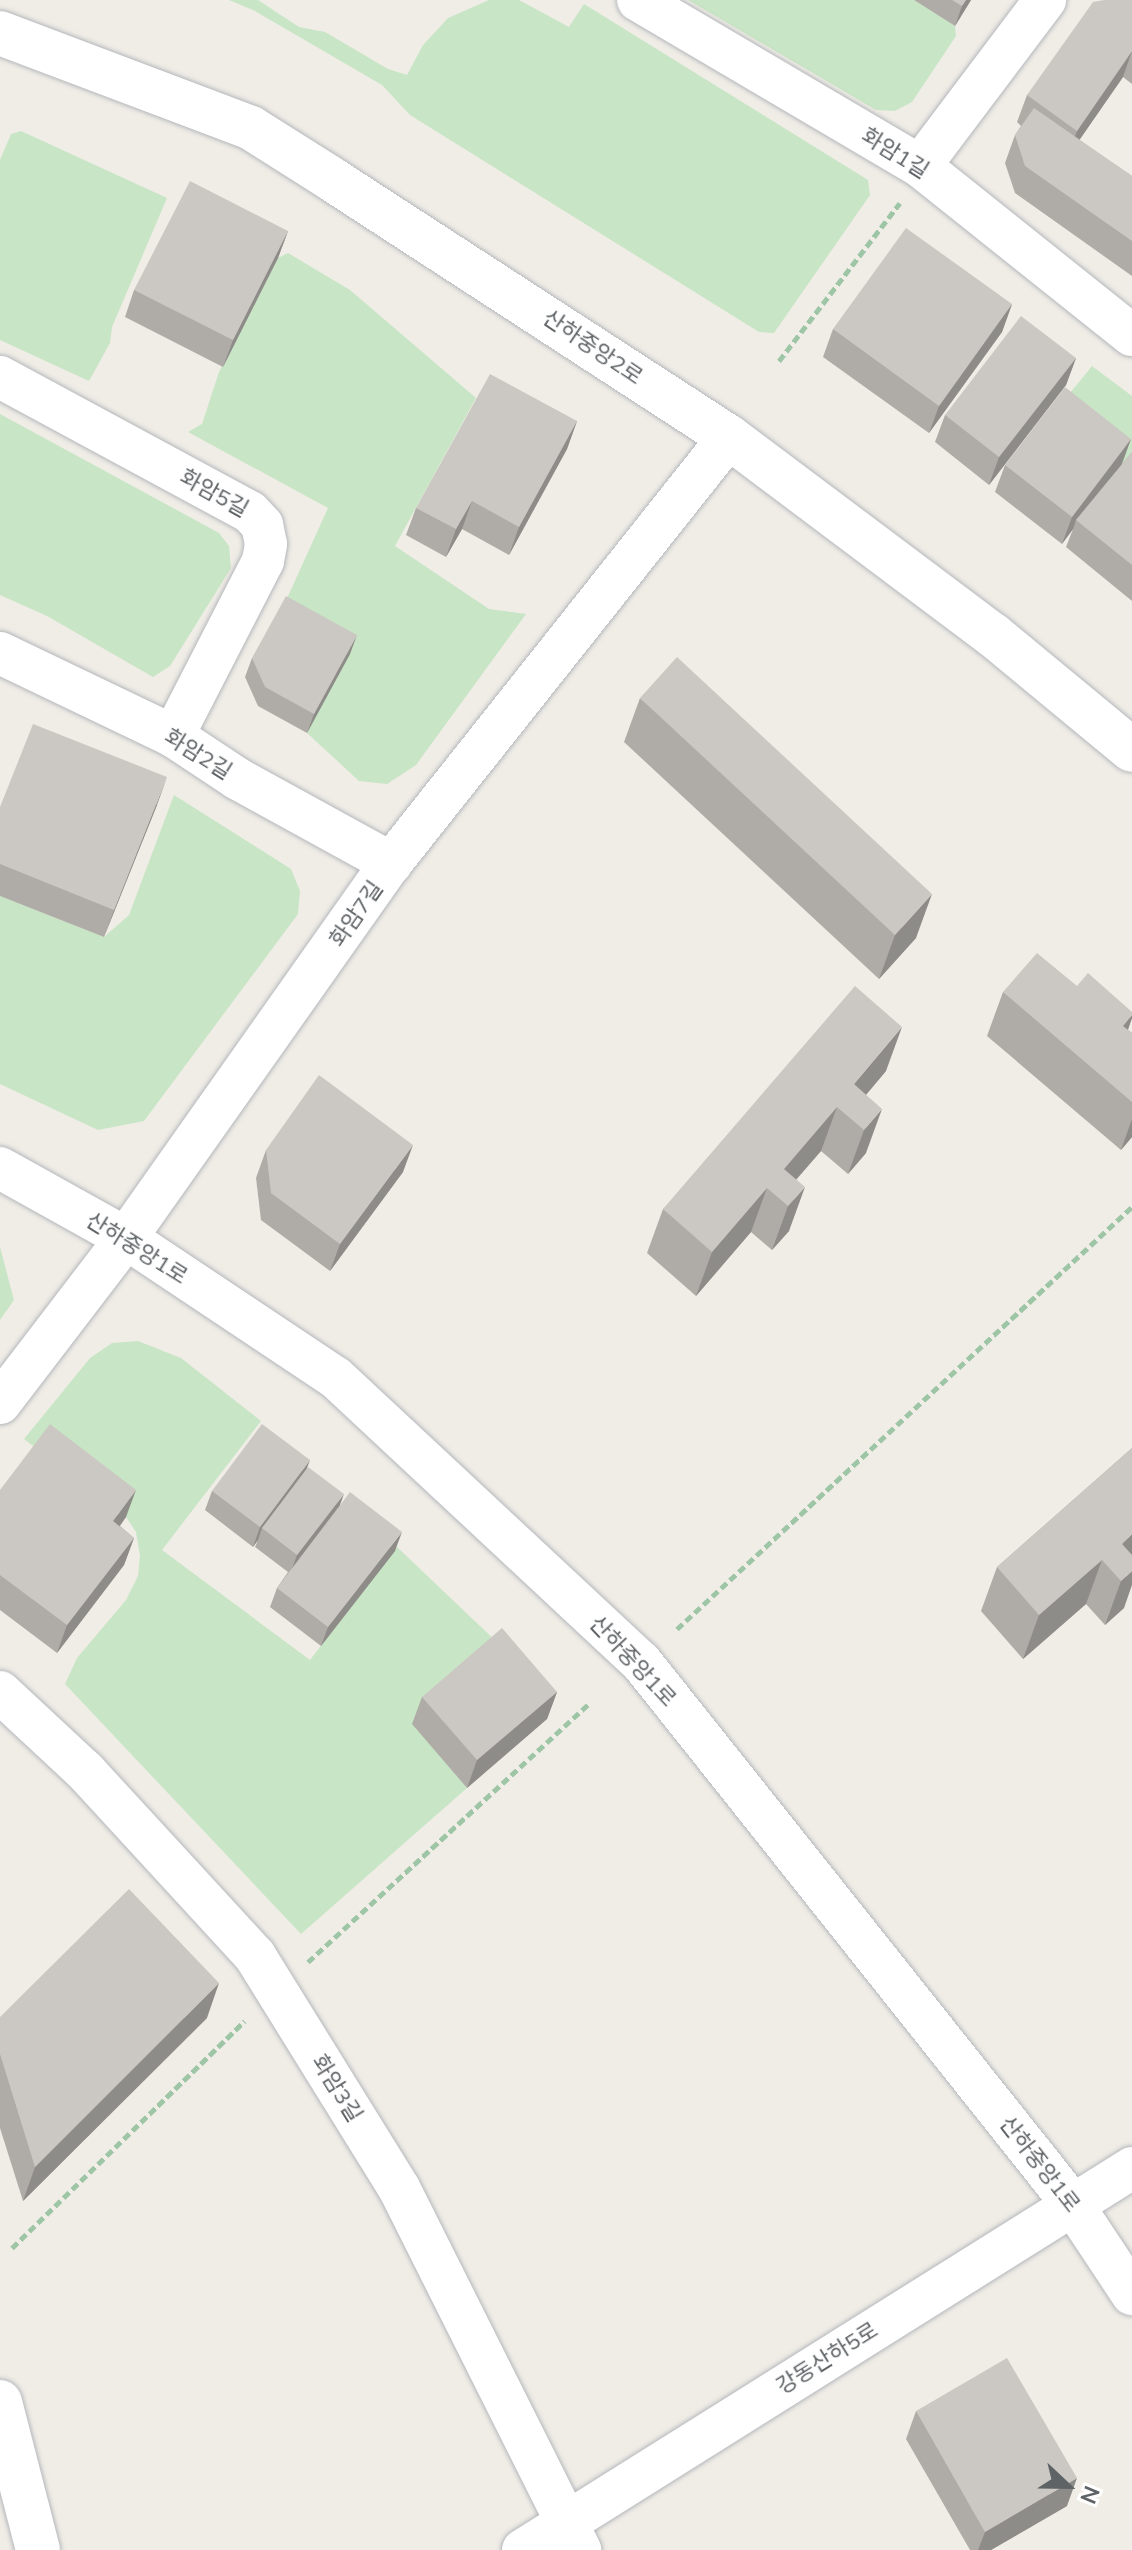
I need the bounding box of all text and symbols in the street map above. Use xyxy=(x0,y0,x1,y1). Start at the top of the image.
street label: 화암1길 xyxy=(857,122,933,184)
street label: 산하중앙2로 xyxy=(538,304,648,390)
street label: 화암5길 xyxy=(175,464,253,522)
street label: 화암2길 xyxy=(160,723,236,785)
street label: 화암7길 xyxy=(324,876,388,952)
street label: 산하중앙1로 xyxy=(81,1206,193,1290)
street label: 산하중앙1로 xyxy=(584,1610,682,1712)
street label: 화암3길 xyxy=(306,2050,368,2126)
street label: 산하중앙1로 xyxy=(994,2111,1086,2217)
street label: 강동산하5로 xyxy=(771,2316,883,2400)
north arrow xyxy=(1028,2446,1108,2526)
text: N xyxy=(1074,2482,1106,2508)

